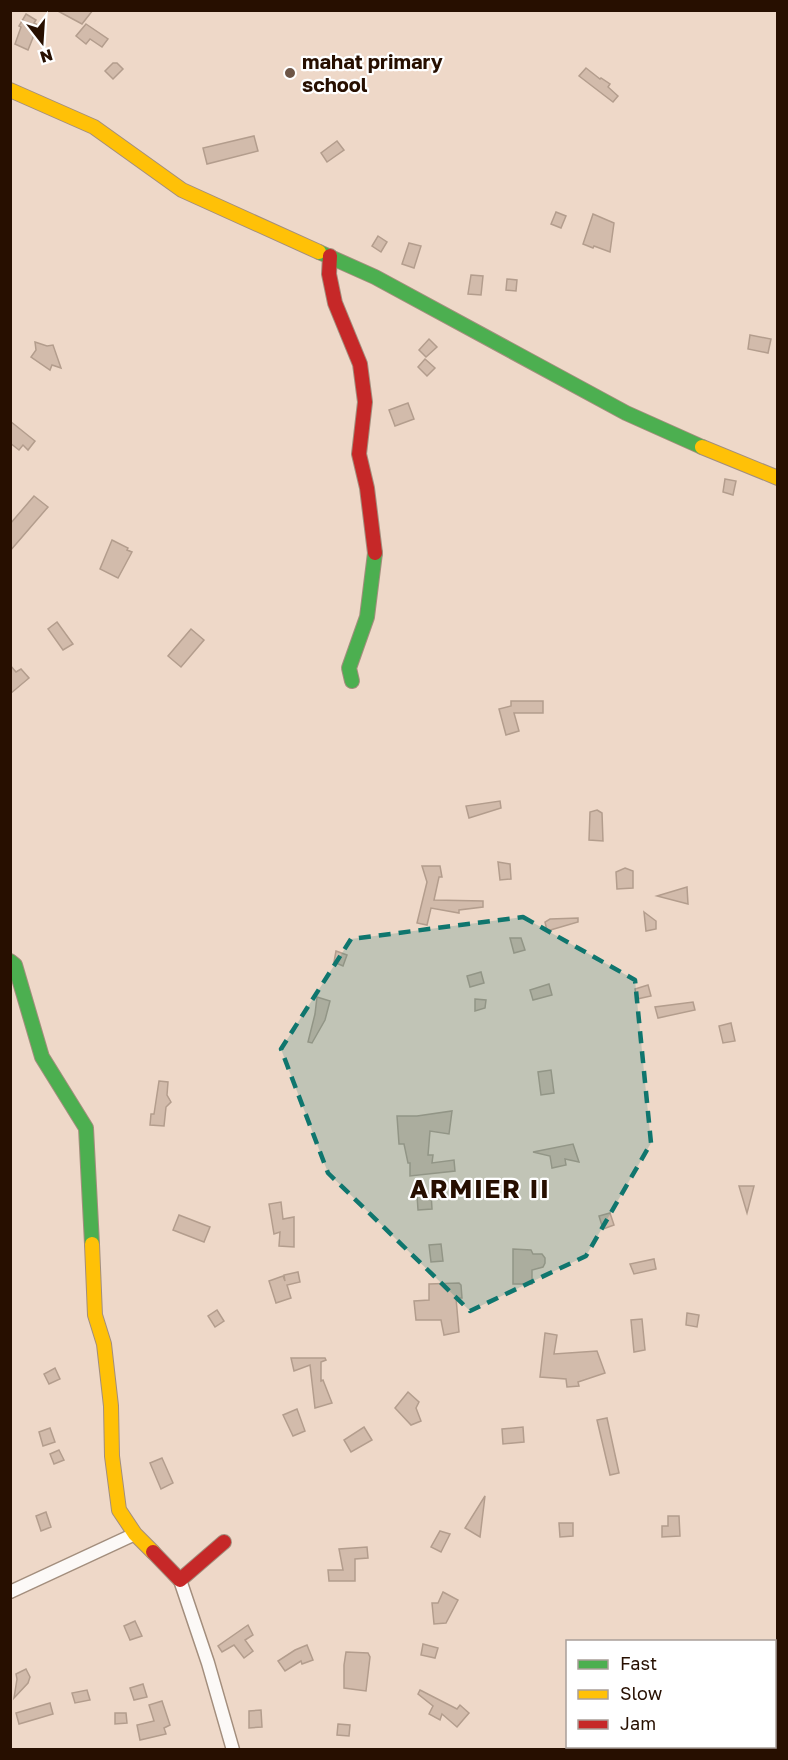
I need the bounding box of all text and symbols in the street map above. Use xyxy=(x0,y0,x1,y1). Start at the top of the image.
north arrow xyxy=(12,12,72,72)
text: N xyxy=(38,45,55,68)
place label: mahat primary school xyxy=(302,49,443,96)
marker: mahat primary school xyxy=(283,66,297,80)
district label: ARMIER II xyxy=(410,1173,550,1204)
legend xyxy=(566,1640,776,1748)
text: Fast xyxy=(620,1652,657,1674)
text: Slow xyxy=(620,1682,663,1704)
text: Jam xyxy=(620,1712,656,1734)

